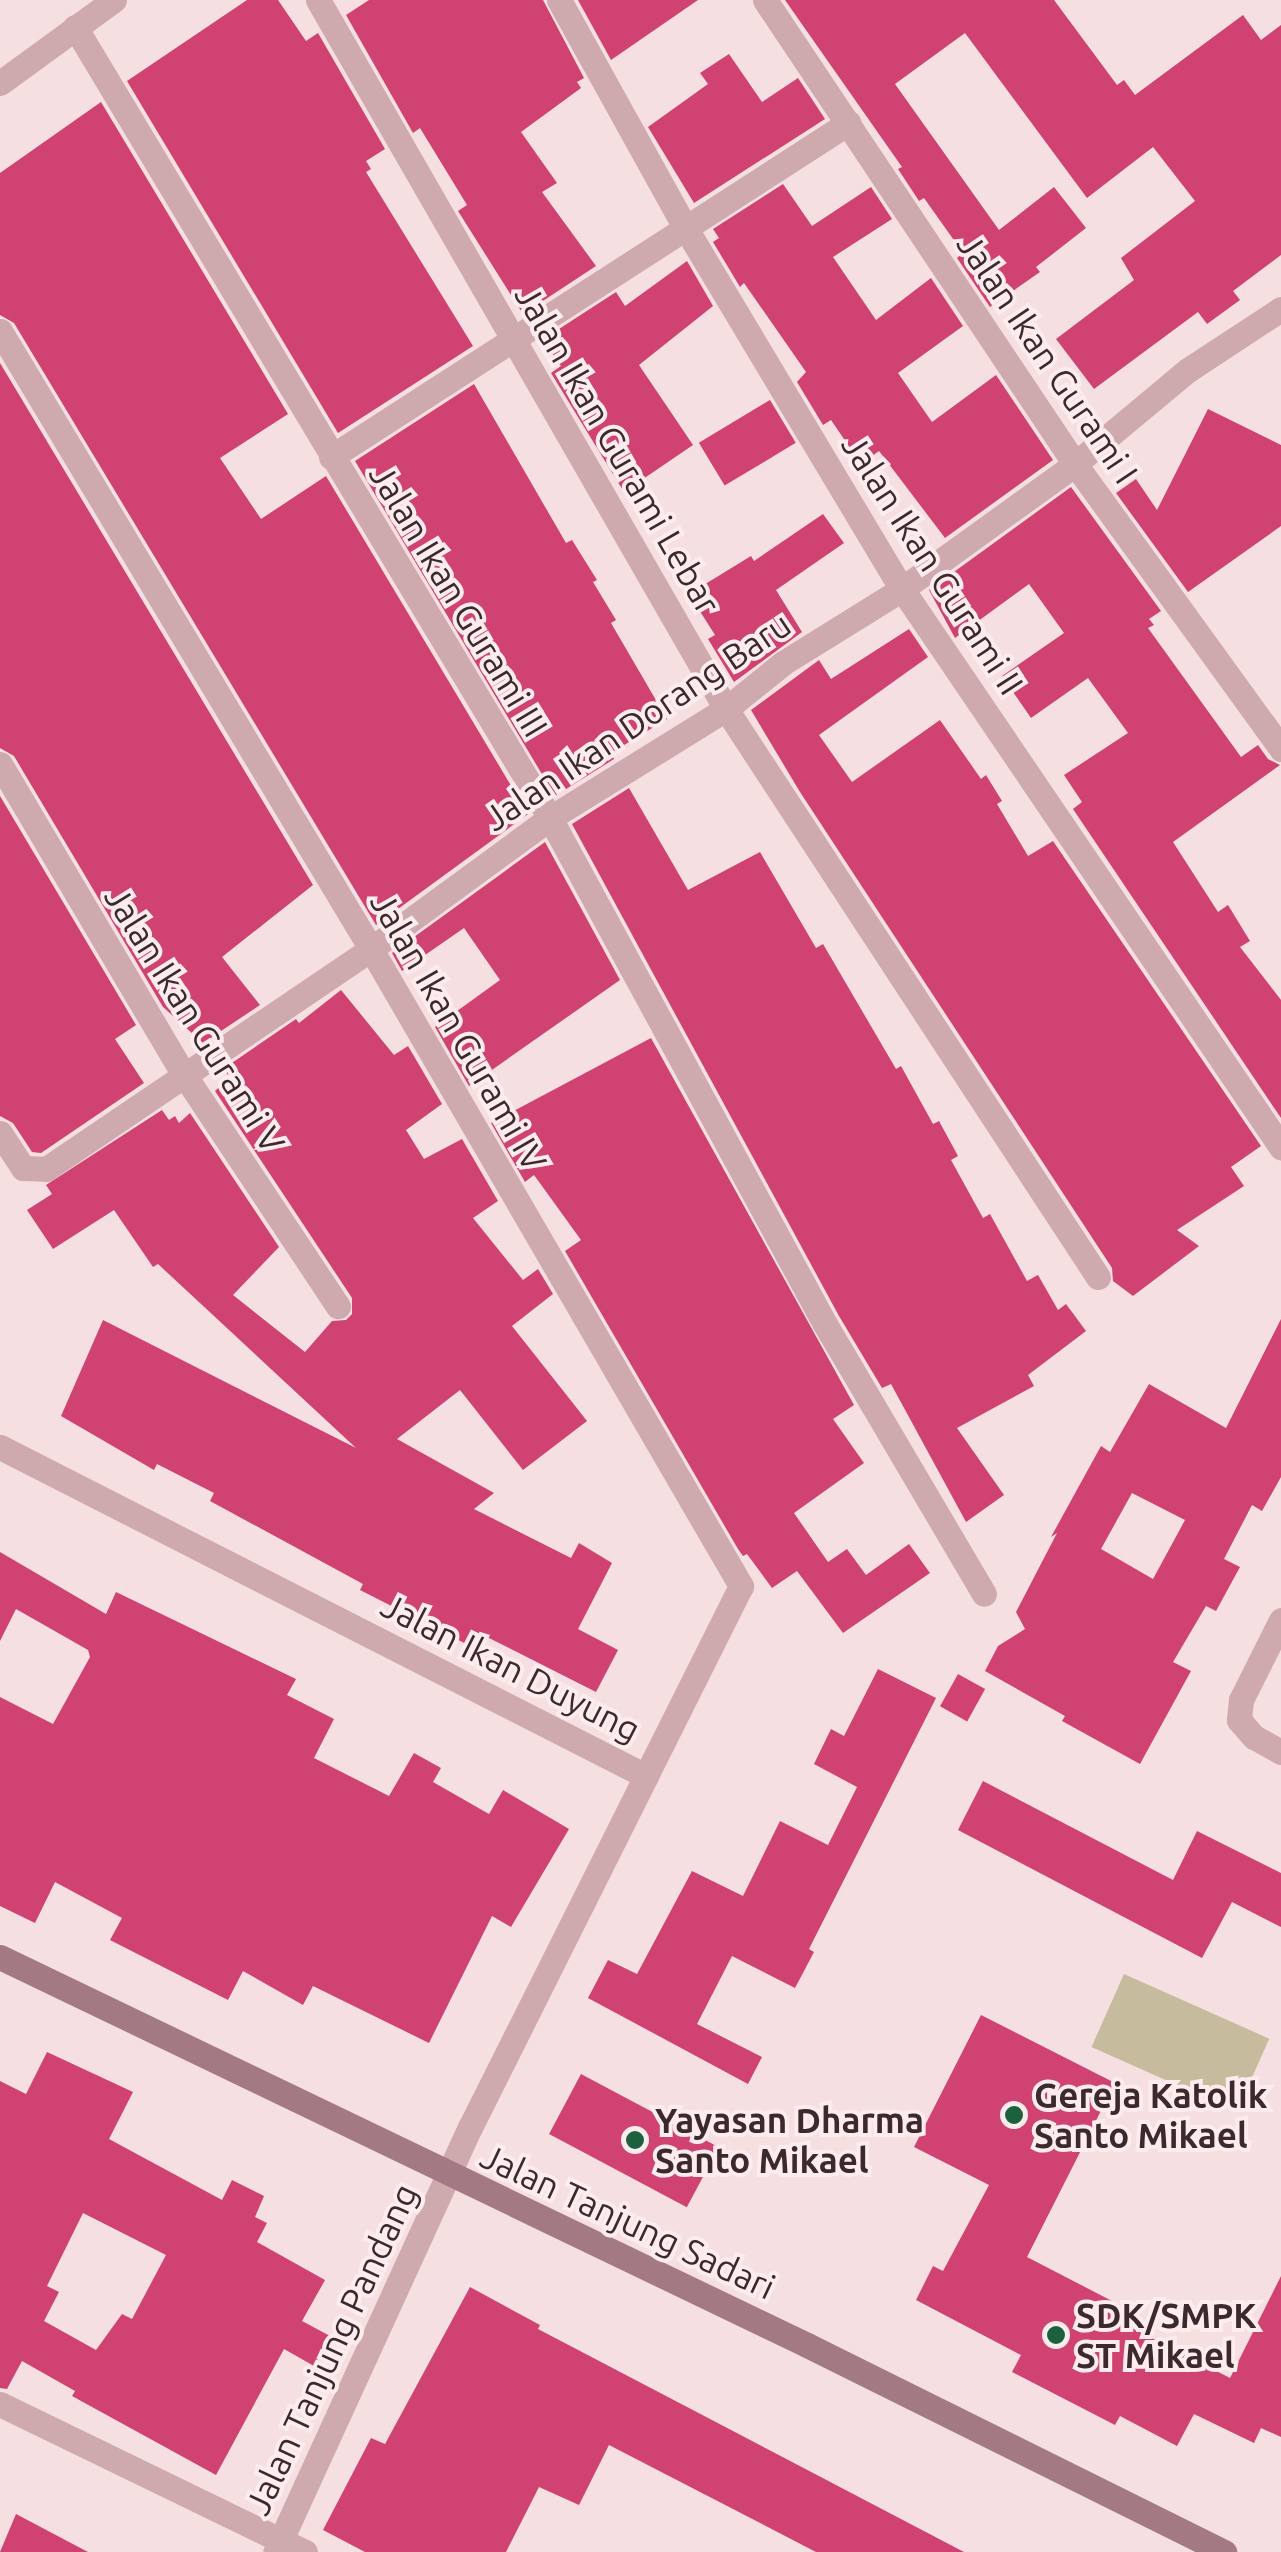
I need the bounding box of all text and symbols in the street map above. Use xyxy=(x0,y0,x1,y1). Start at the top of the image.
street label: Jalan Ikan Gurami I xyxy=(949,225,1147,491)
street label: Jalan Ikan Gurami Lebar xyxy=(507,277,729,621)
street label: Jalan Ikan Gurami II xyxy=(833,426,1033,702)
street label: Jalan Ikan Gurami III xyxy=(361,456,557,744)
street label: Jalan Ikan Dorang Baru xyxy=(476,603,798,839)
street label: Jalan Ikan Gurami V xyxy=(96,878,294,1160)
street label: Jalan Ikan Gurami IV xyxy=(362,884,556,1178)
street label: Jalan Ikan Duyung xyxy=(375,1584,647,1750)
place label: Gereja Katolik Santo Mikael xyxy=(1034,2074,1267,2156)
place label: Yayasan Dharma Santo Mikael xyxy=(655,2099,924,2181)
marker: Gereja Katolik Santo Mikael xyxy=(1003,2104,1025,2126)
marker: Yayasan Dharma Santo Mikael xyxy=(624,2129,646,2151)
street label: Jalan Tanjung Sadari xyxy=(474,2134,782,2308)
street label: Jalan Tanjung Pandang xyxy=(236,2177,426,2521)
place label: SDK/SMPK ST Mikael xyxy=(1076,2294,1257,2376)
marker: SDK/SMPK ST Mikael xyxy=(1045,2324,1067,2346)

